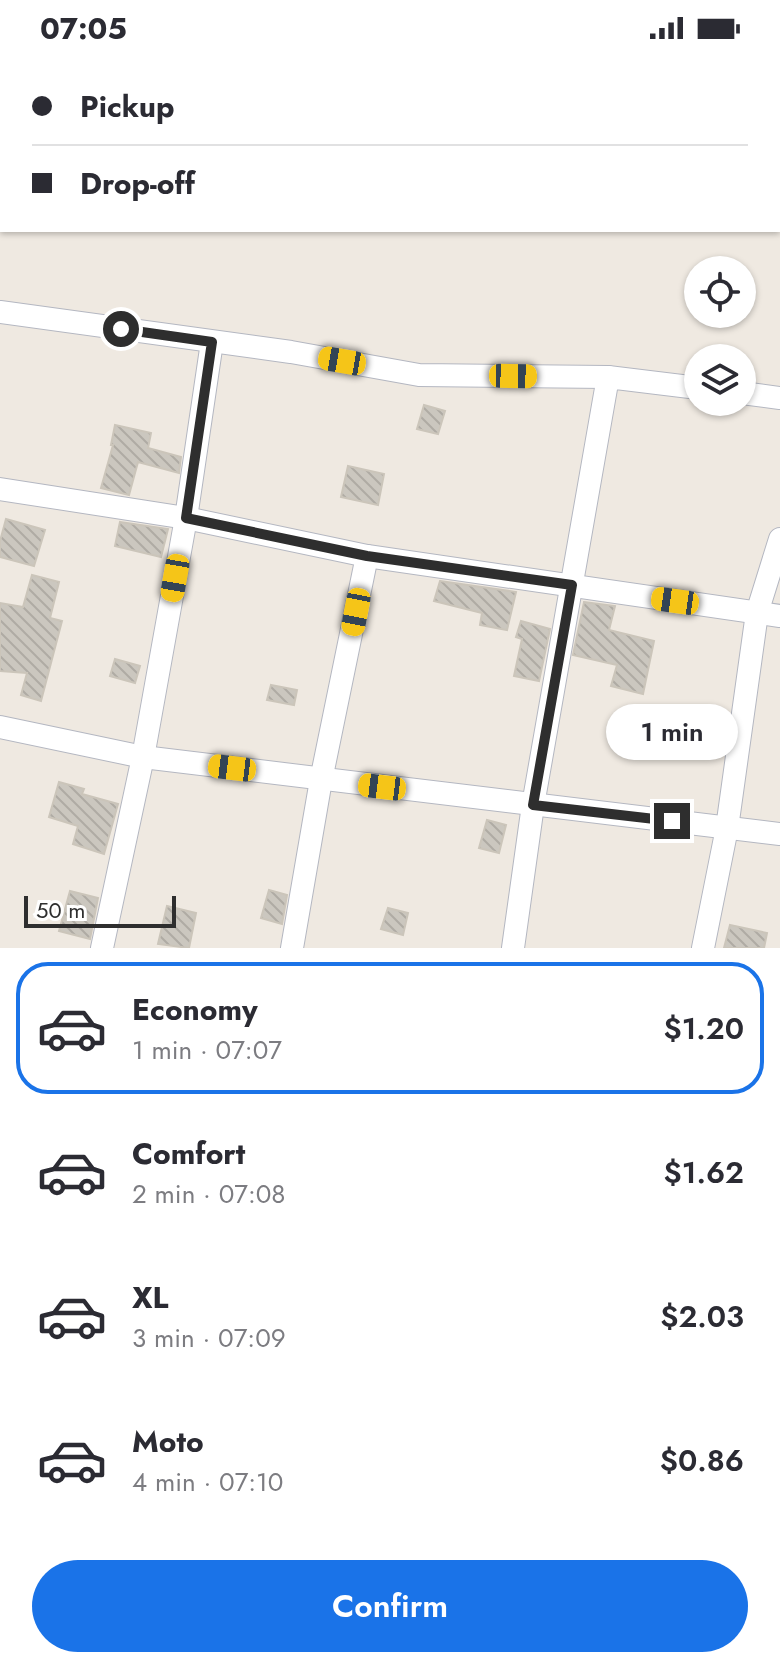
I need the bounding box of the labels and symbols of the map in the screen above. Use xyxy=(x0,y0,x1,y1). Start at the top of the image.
route start xyxy=(103,311,139,347)
car xyxy=(316,345,368,377)
car xyxy=(489,364,537,388)
car xyxy=(159,552,191,604)
car xyxy=(340,586,372,638)
car xyxy=(650,586,700,616)
callout: 1 min xyxy=(606,705,738,761)
car xyxy=(207,753,257,783)
car xyxy=(357,772,407,802)
route end xyxy=(654,803,690,839)
scale bar xyxy=(24,892,176,928)

